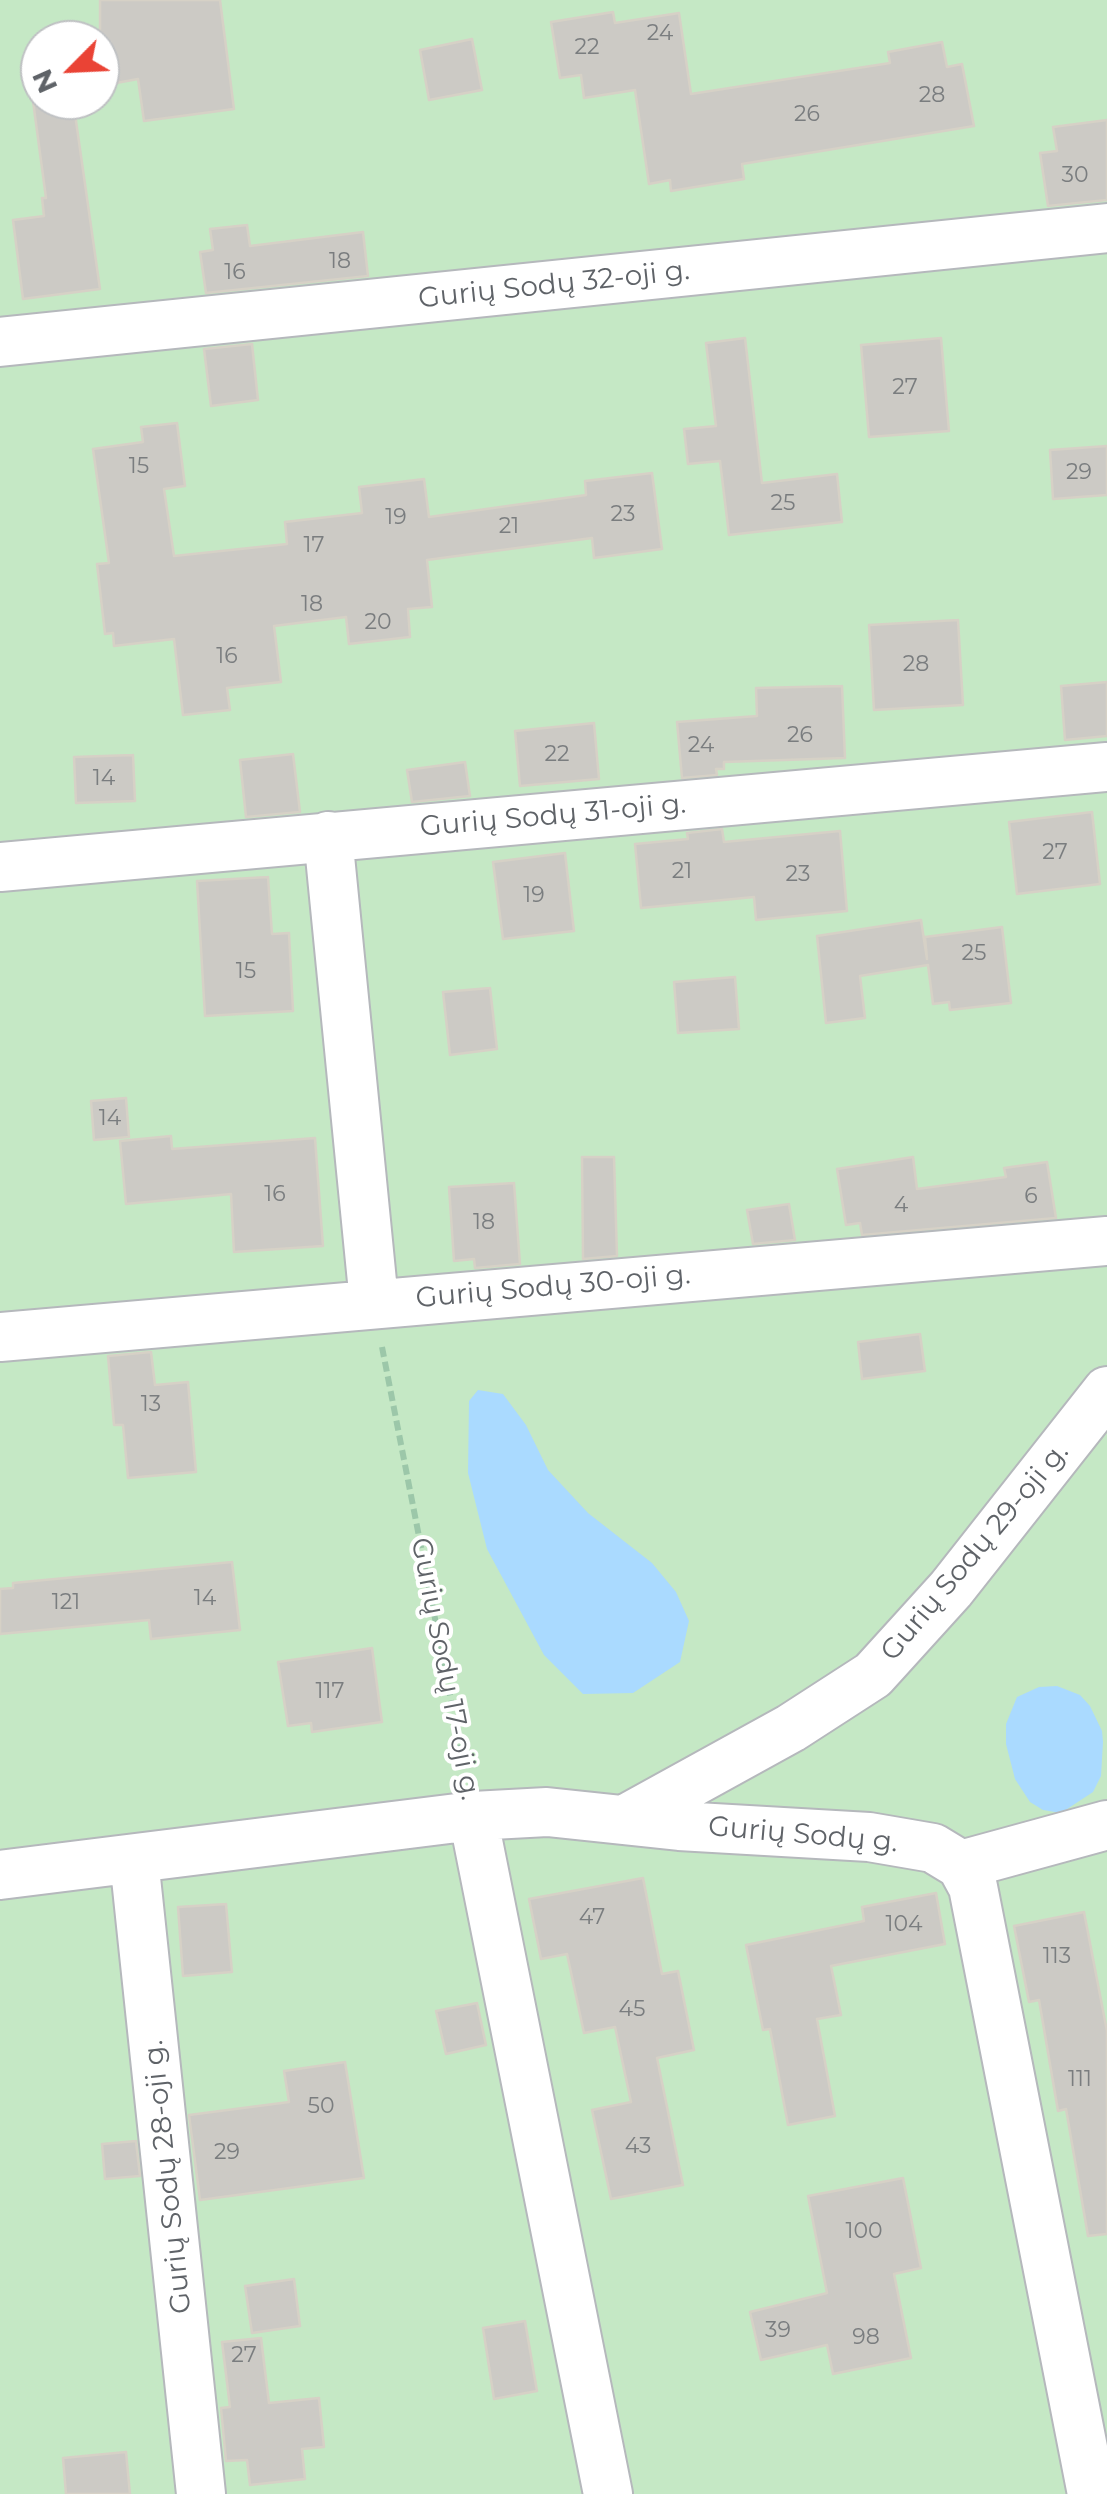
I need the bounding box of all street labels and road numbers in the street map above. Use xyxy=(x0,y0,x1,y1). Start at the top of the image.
street label: Gurių Sodų 32-oji g. xyxy=(417,254,691,316)
street label: Gurių Sodų 31-oji g. xyxy=(419,788,687,844)
street label: Gurių Sodų 30-oji g. xyxy=(414,1258,692,1316)
street label: Gurių Sodų 29-oji g. xyxy=(874,1436,1076,1668)
street label: Gurių Sodų 17-oji g. xyxy=(403,1535,487,1803)
street label: Gurių Sodų g. xyxy=(707,1810,899,1860)
street label: Gurių Sodų 28-oji g. xyxy=(137,2039,199,2315)

